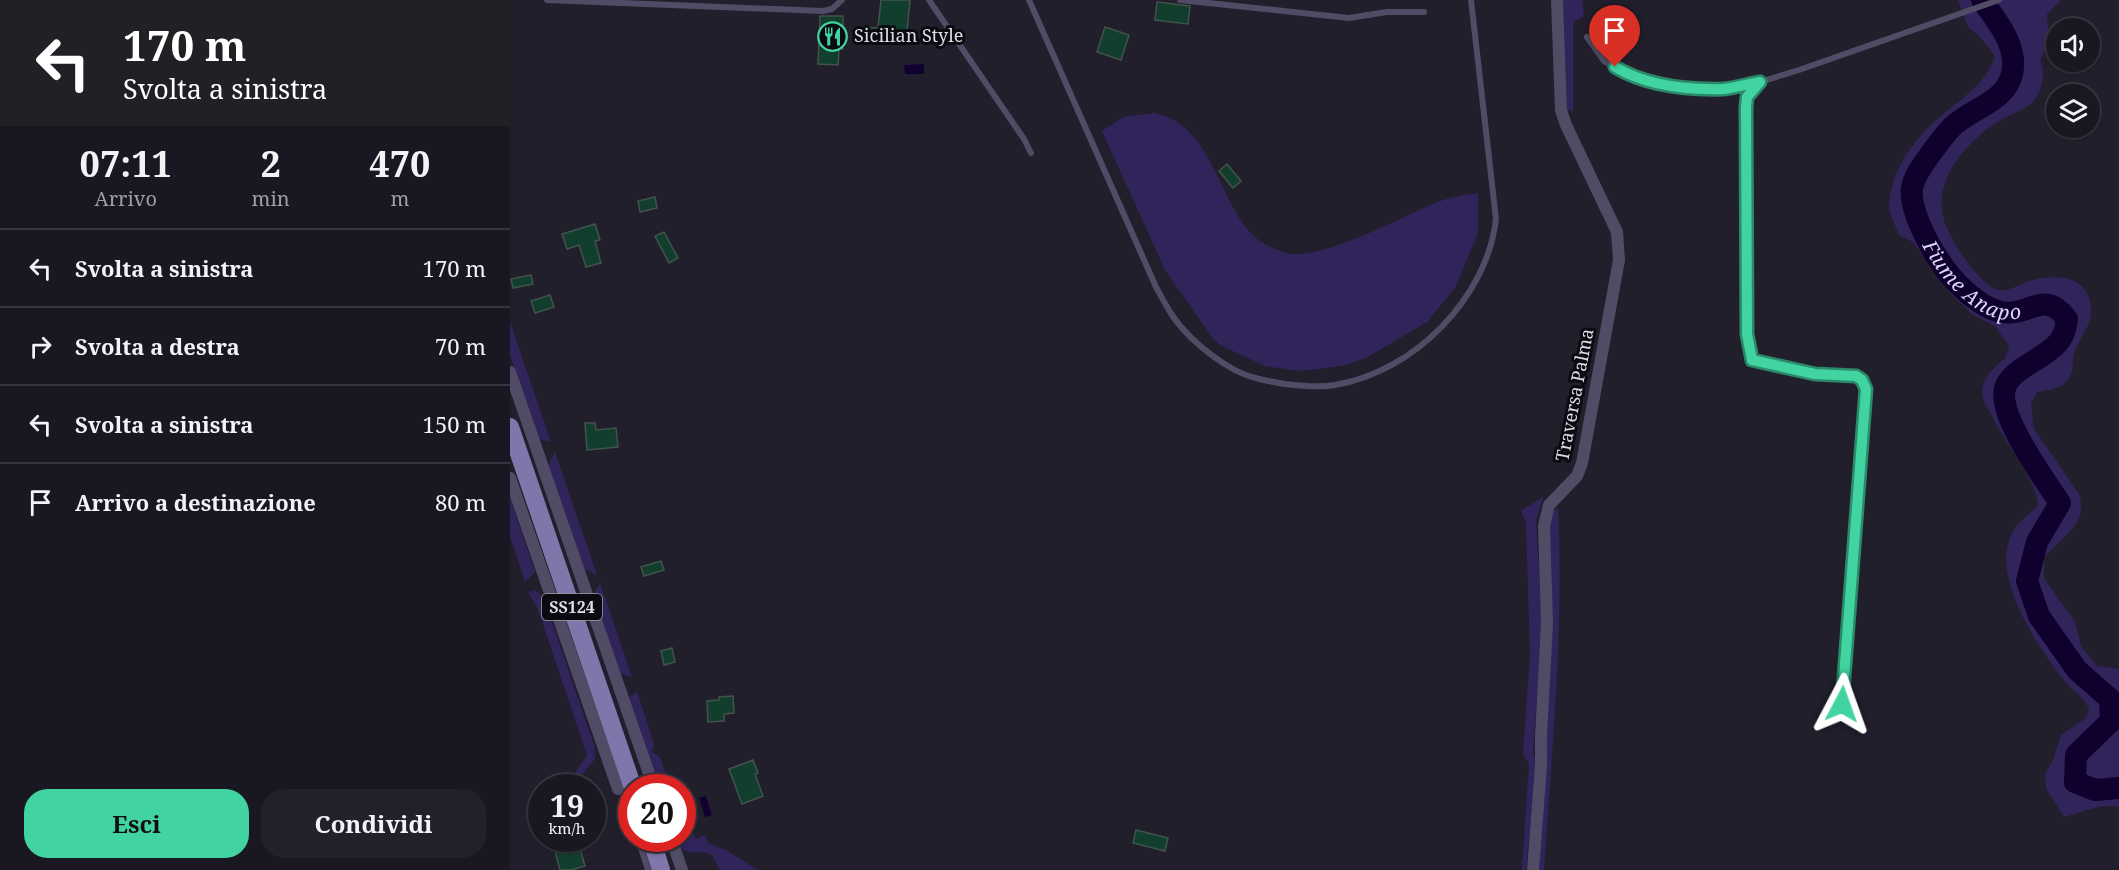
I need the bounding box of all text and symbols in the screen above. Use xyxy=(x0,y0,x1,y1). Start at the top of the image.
pin xyxy=(1589,5,1640,67)
icon: arrive xyxy=(1598,14,1631,47)
text: 170 m xyxy=(123,16,247,73)
map controls xyxy=(2046,18,2100,138)
button: sound xyxy=(2046,18,2100,72)
restaurant icon: Sicilian Style xyxy=(817,20,849,52)
place label: Sicilian Style xyxy=(854,23,963,47)
icon: left xyxy=(24,24,102,102)
text: Svolta a sinistra xyxy=(123,70,327,107)
button: layers xyxy=(2046,84,2100,138)
text: 07:11 xyxy=(80,139,172,188)
text: 2 xyxy=(260,139,281,188)
text: 470 xyxy=(369,139,430,188)
text: Arrivo xyxy=(95,185,157,212)
text: min xyxy=(252,185,290,212)
text: m xyxy=(390,185,409,212)
water label: Fiume Anapo xyxy=(1916,234,2023,326)
icon: left xyxy=(24,252,57,285)
text: Svolta a sinistra xyxy=(75,253,254,283)
text: 170 m xyxy=(423,253,486,283)
street label: Traversa Palma xyxy=(1549,327,1599,463)
icon: right xyxy=(24,330,57,363)
text: Svolta a destra xyxy=(75,331,240,361)
text: 70 m xyxy=(435,331,486,361)
icon: left xyxy=(24,408,57,441)
text: Svolta a sinistra xyxy=(75,409,254,439)
text: 150 m xyxy=(423,409,486,439)
icon: arrive xyxy=(24,486,57,519)
text: Arrivo a destinazione xyxy=(75,487,316,517)
text: 80 m xyxy=(435,487,486,517)
road number: SS124 xyxy=(542,594,602,620)
position arrow xyxy=(1810,672,1874,736)
speed limit sign: 20 xyxy=(618,774,696,852)
text: 19 xyxy=(550,785,584,826)
button: Esci xyxy=(24,789,249,858)
button: Condividi xyxy=(261,789,486,858)
text: km/h xyxy=(549,818,585,838)

